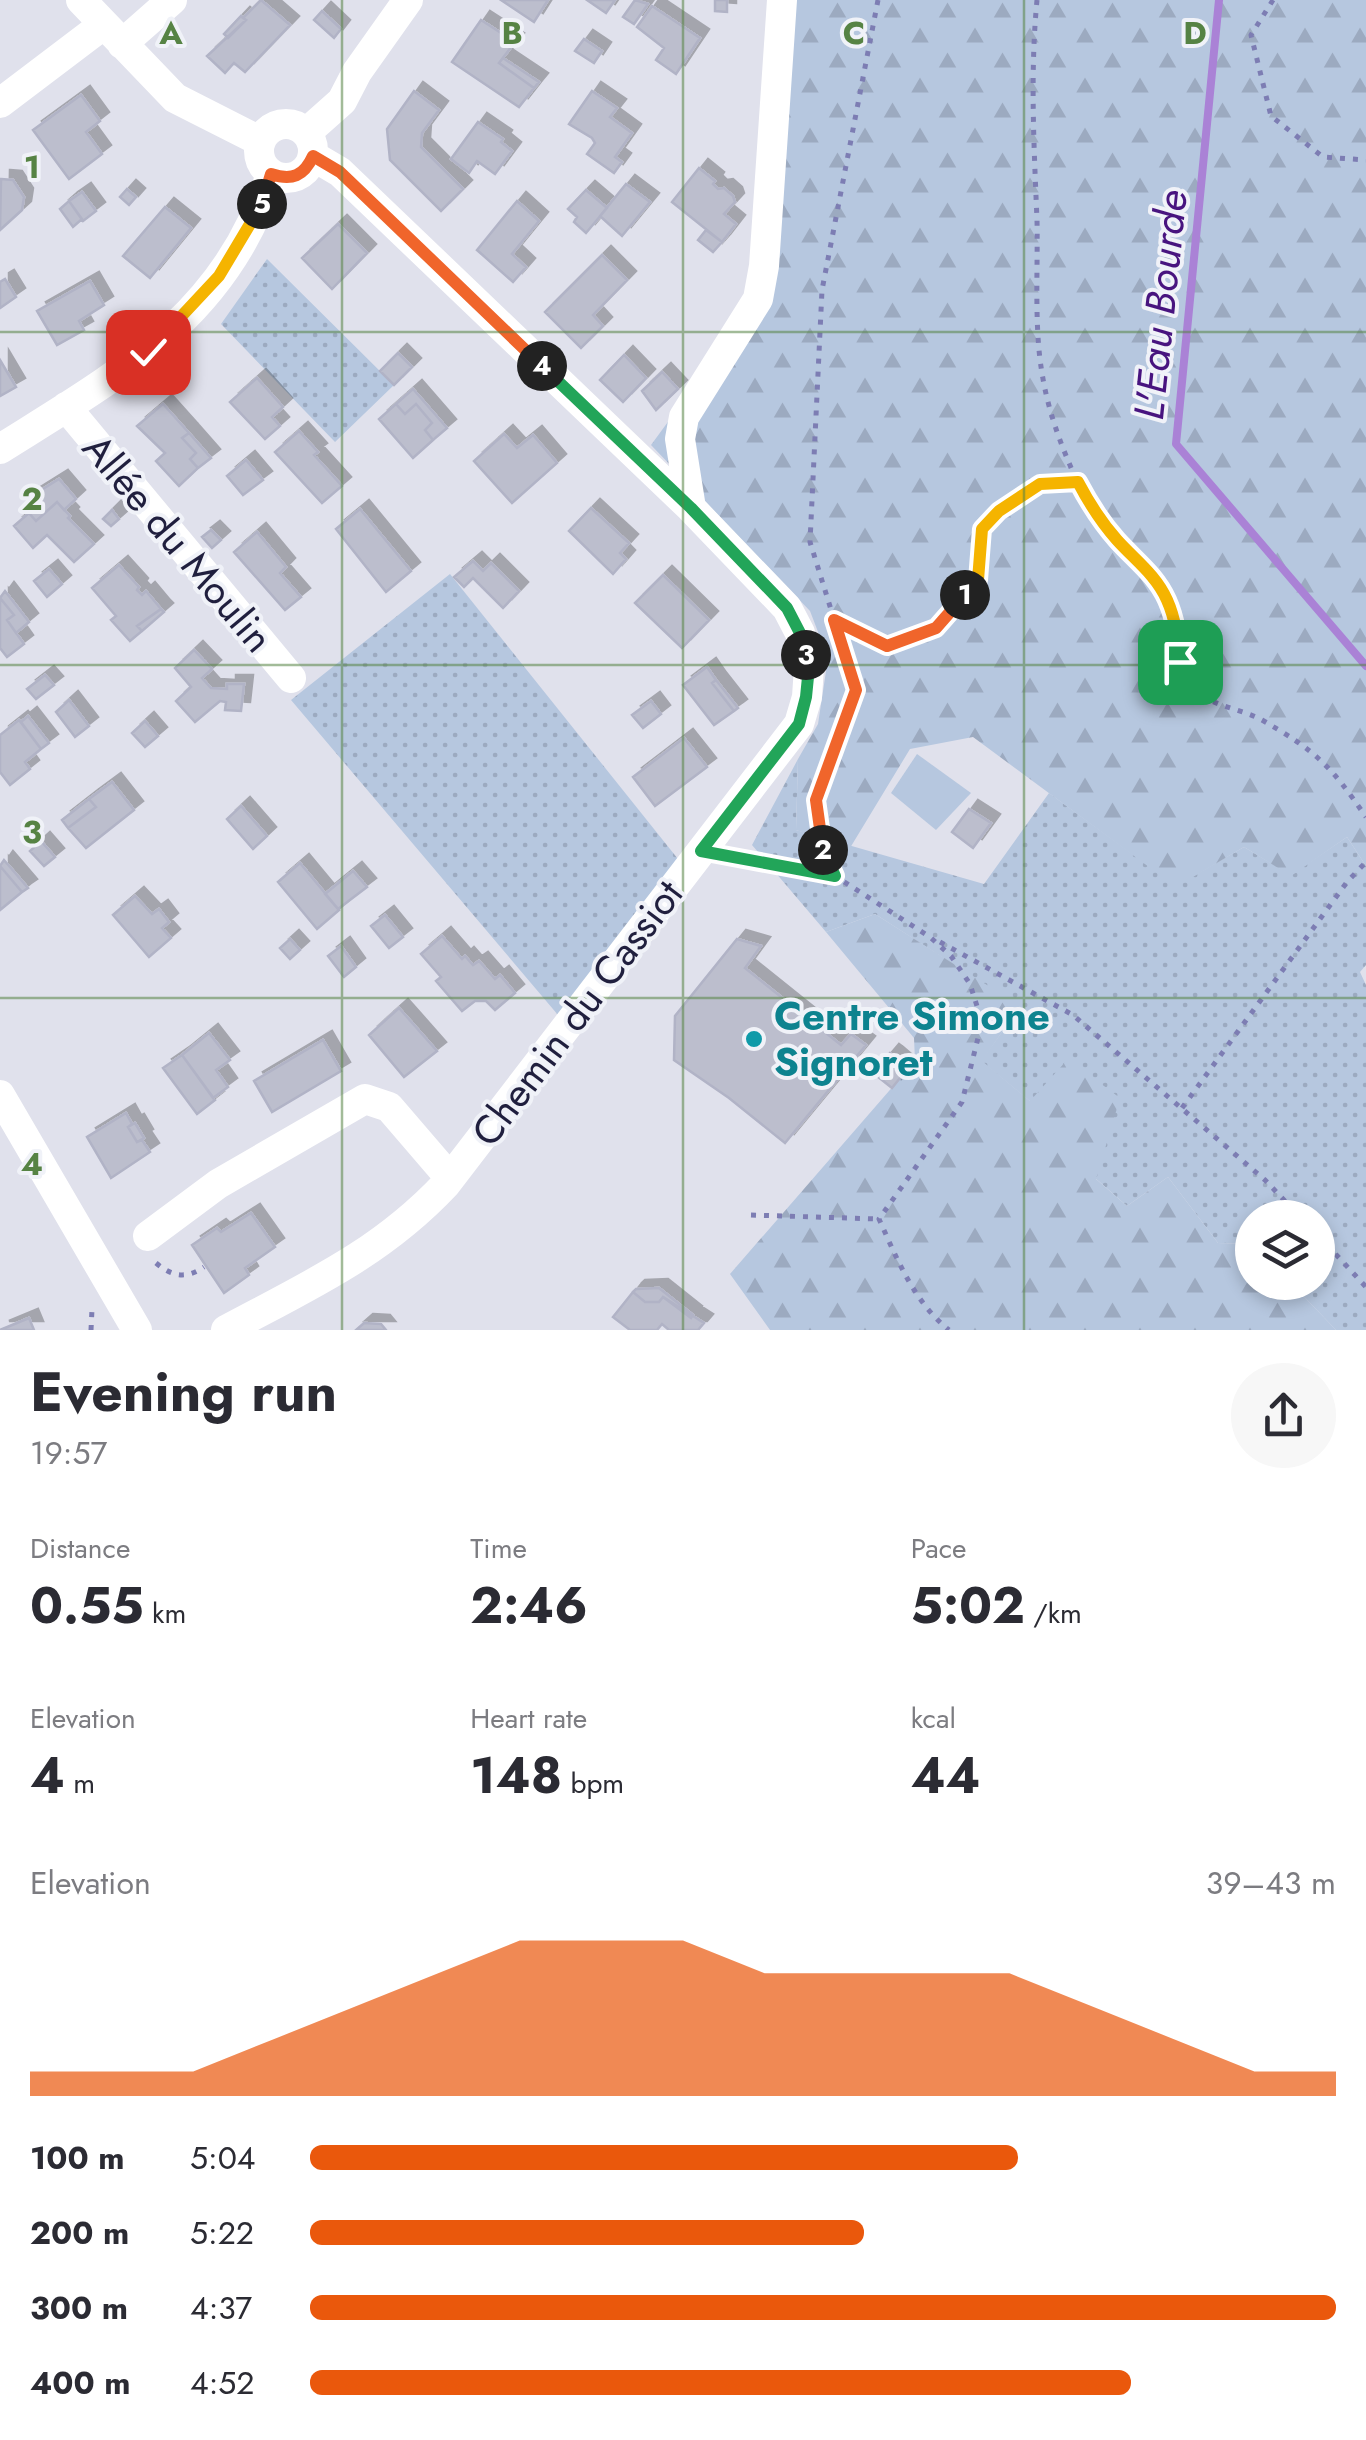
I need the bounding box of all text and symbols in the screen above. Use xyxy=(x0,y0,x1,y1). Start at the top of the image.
text: A xyxy=(158,10,183,56)
text: B xyxy=(501,10,523,56)
text: C xyxy=(843,10,865,56)
text: D xyxy=(1183,10,1207,56)
text: 1 xyxy=(24,144,40,190)
pin: 5 xyxy=(237,179,287,229)
text: 5 xyxy=(253,183,271,224)
water label: L'Eau Bourde xyxy=(1118,187,1203,423)
pin xyxy=(106,310,191,395)
icon: check xyxy=(121,325,176,380)
pin: 4 xyxy=(517,341,567,391)
text: 4 xyxy=(532,345,552,386)
street label: Allée du Moulin xyxy=(69,421,287,665)
text: 2 xyxy=(22,476,43,522)
pin: 1 xyxy=(940,570,990,620)
text: 1 xyxy=(958,574,972,615)
pin xyxy=(1138,620,1223,705)
pin: 3 xyxy=(781,630,831,680)
text: 3 xyxy=(797,634,815,675)
icon: arrive xyxy=(1153,635,1208,690)
text: 3 xyxy=(22,809,42,855)
pin: 2 xyxy=(798,825,848,875)
text: 2 xyxy=(814,829,832,870)
street label: Chemin du Cassiot xyxy=(458,867,697,1158)
place label: Centre Simone Signoret xyxy=(774,987,1050,1091)
marker: Centre Simone Signoret xyxy=(743,1028,765,1050)
text: 4 xyxy=(21,1141,43,1187)
map controls xyxy=(1235,1200,1335,1300)
button: layers xyxy=(1235,1200,1335,1300)
text: Evening run xyxy=(30,1352,337,1432)
button: share xyxy=(1231,1363,1336,1468)
text: 19:57 xyxy=(30,1430,107,1476)
text: Distance xyxy=(30,1528,130,1569)
text: Time xyxy=(470,1528,527,1569)
text: Pace xyxy=(911,1528,966,1569)
text: 0.55 xyxy=(30,1569,144,1642)
text: 2:46 xyxy=(470,1569,588,1642)
text: 5:02 xyxy=(911,1569,1025,1642)
text: km xyxy=(144,1593,186,1634)
text: /km xyxy=(1025,1593,1082,1634)
text: Elevation xyxy=(30,1698,136,1739)
text: Heart rate xyxy=(470,1698,587,1739)
text: kcal xyxy=(911,1698,956,1739)
text: 4 xyxy=(30,1739,65,1812)
text: 148 xyxy=(470,1739,562,1812)
text: 44 xyxy=(911,1739,980,1812)
text: m xyxy=(65,1763,95,1804)
text: bpm xyxy=(562,1763,624,1804)
text: Elevation xyxy=(30,1860,151,1906)
text: 39–43 m xyxy=(1206,1860,1336,1906)
text: 100 m xyxy=(30,2135,125,2181)
text: 5:04 xyxy=(190,2135,256,2181)
text: 200 m xyxy=(30,2210,129,2256)
text: 5:22 xyxy=(190,2210,254,2256)
text: 300 m xyxy=(30,2285,128,2331)
text: 4:37 xyxy=(190,2285,252,2331)
text: 400 m xyxy=(30,2360,131,2406)
text: 4:52 xyxy=(190,2360,255,2406)

